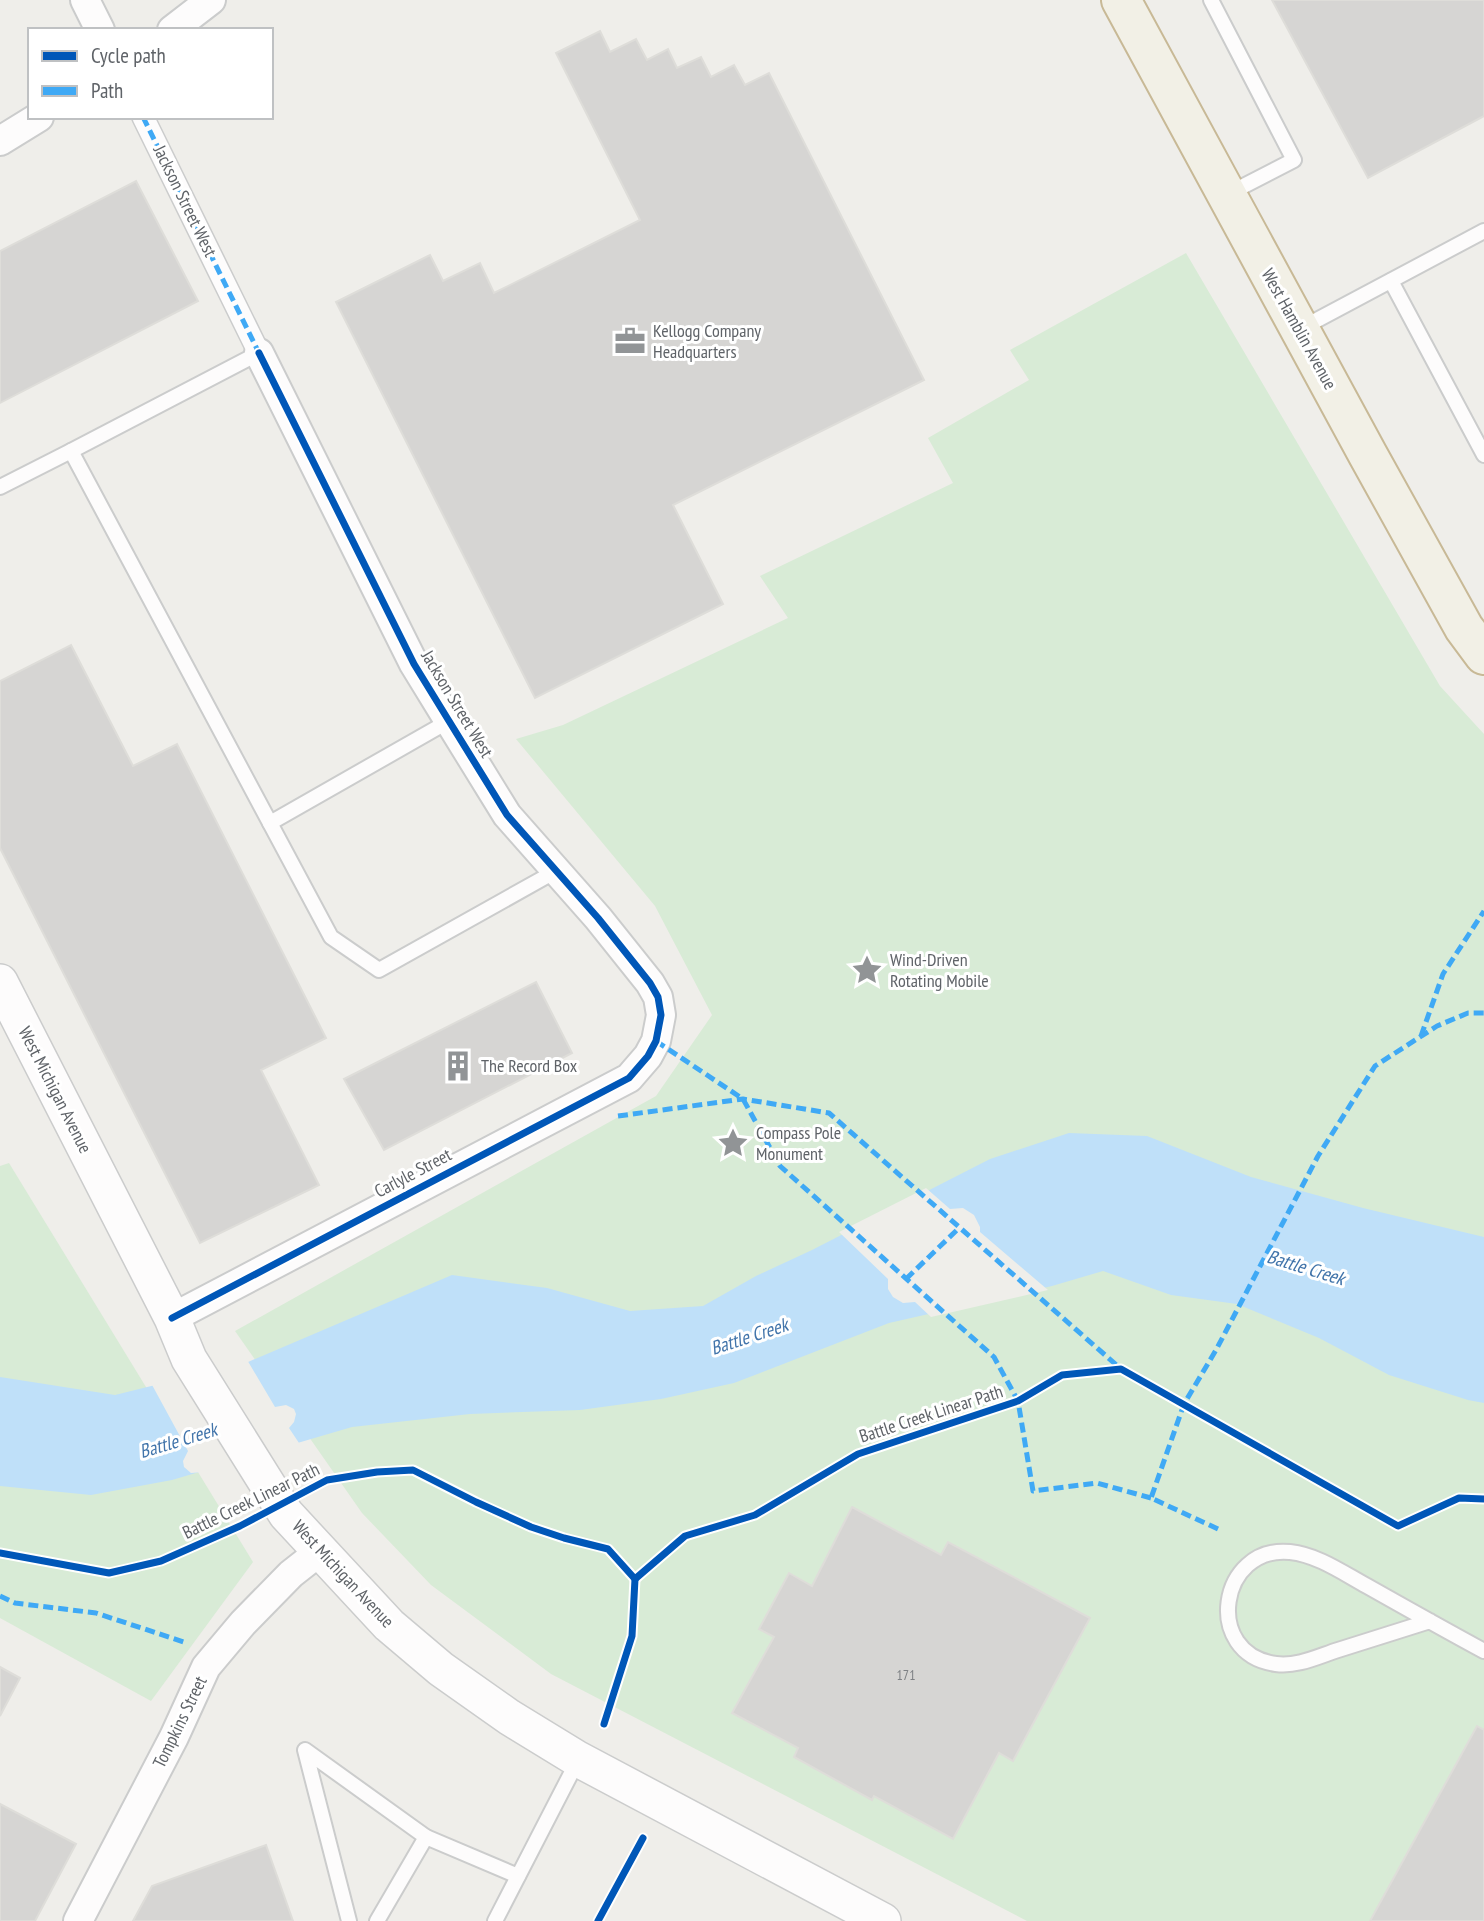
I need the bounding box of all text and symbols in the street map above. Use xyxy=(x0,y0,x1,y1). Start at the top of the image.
legend xyxy=(28,28,273,119)
text: Cycle path xyxy=(91,42,166,69)
text: Path xyxy=(91,77,123,104)
street label: Jackson Street West xyxy=(148,140,222,260)
street label: West Hamblin Avenue xyxy=(1257,264,1342,393)
place label: Kellogg Company Headquarters xyxy=(653,319,761,363)
office icon: Kellogg Company Headquarters xyxy=(613,324,647,358)
street label: Jackson Street West xyxy=(416,645,499,762)
place label: Wind-Driven Rotating Mobile xyxy=(890,948,989,992)
place icon: Wind-Driven Rotating Mobile xyxy=(850,953,884,987)
street label: West Michigan Avenue xyxy=(14,1023,97,1157)
building icon: The Record Box xyxy=(441,1049,475,1083)
place label: The Record Box xyxy=(481,1054,578,1077)
place label: Compass Pole Monument xyxy=(756,1121,841,1165)
place icon: Compass Pole Monument xyxy=(716,1126,750,1160)
street label: Carlyle Street xyxy=(370,1143,455,1202)
water label: Battle Creek xyxy=(1264,1244,1350,1291)
water label: Battle Creek xyxy=(707,1311,793,1360)
street label: Battle Creek Linear Path xyxy=(856,1380,1005,1448)
water label: Battle Creek xyxy=(136,1416,222,1463)
street label: Battle Creek Linear Path xyxy=(179,1457,323,1544)
street label: West Michigan Avenue xyxy=(288,1515,399,1632)
house number: 171 xyxy=(897,1666,915,1684)
street label: Tompkins Street xyxy=(147,1672,212,1772)

